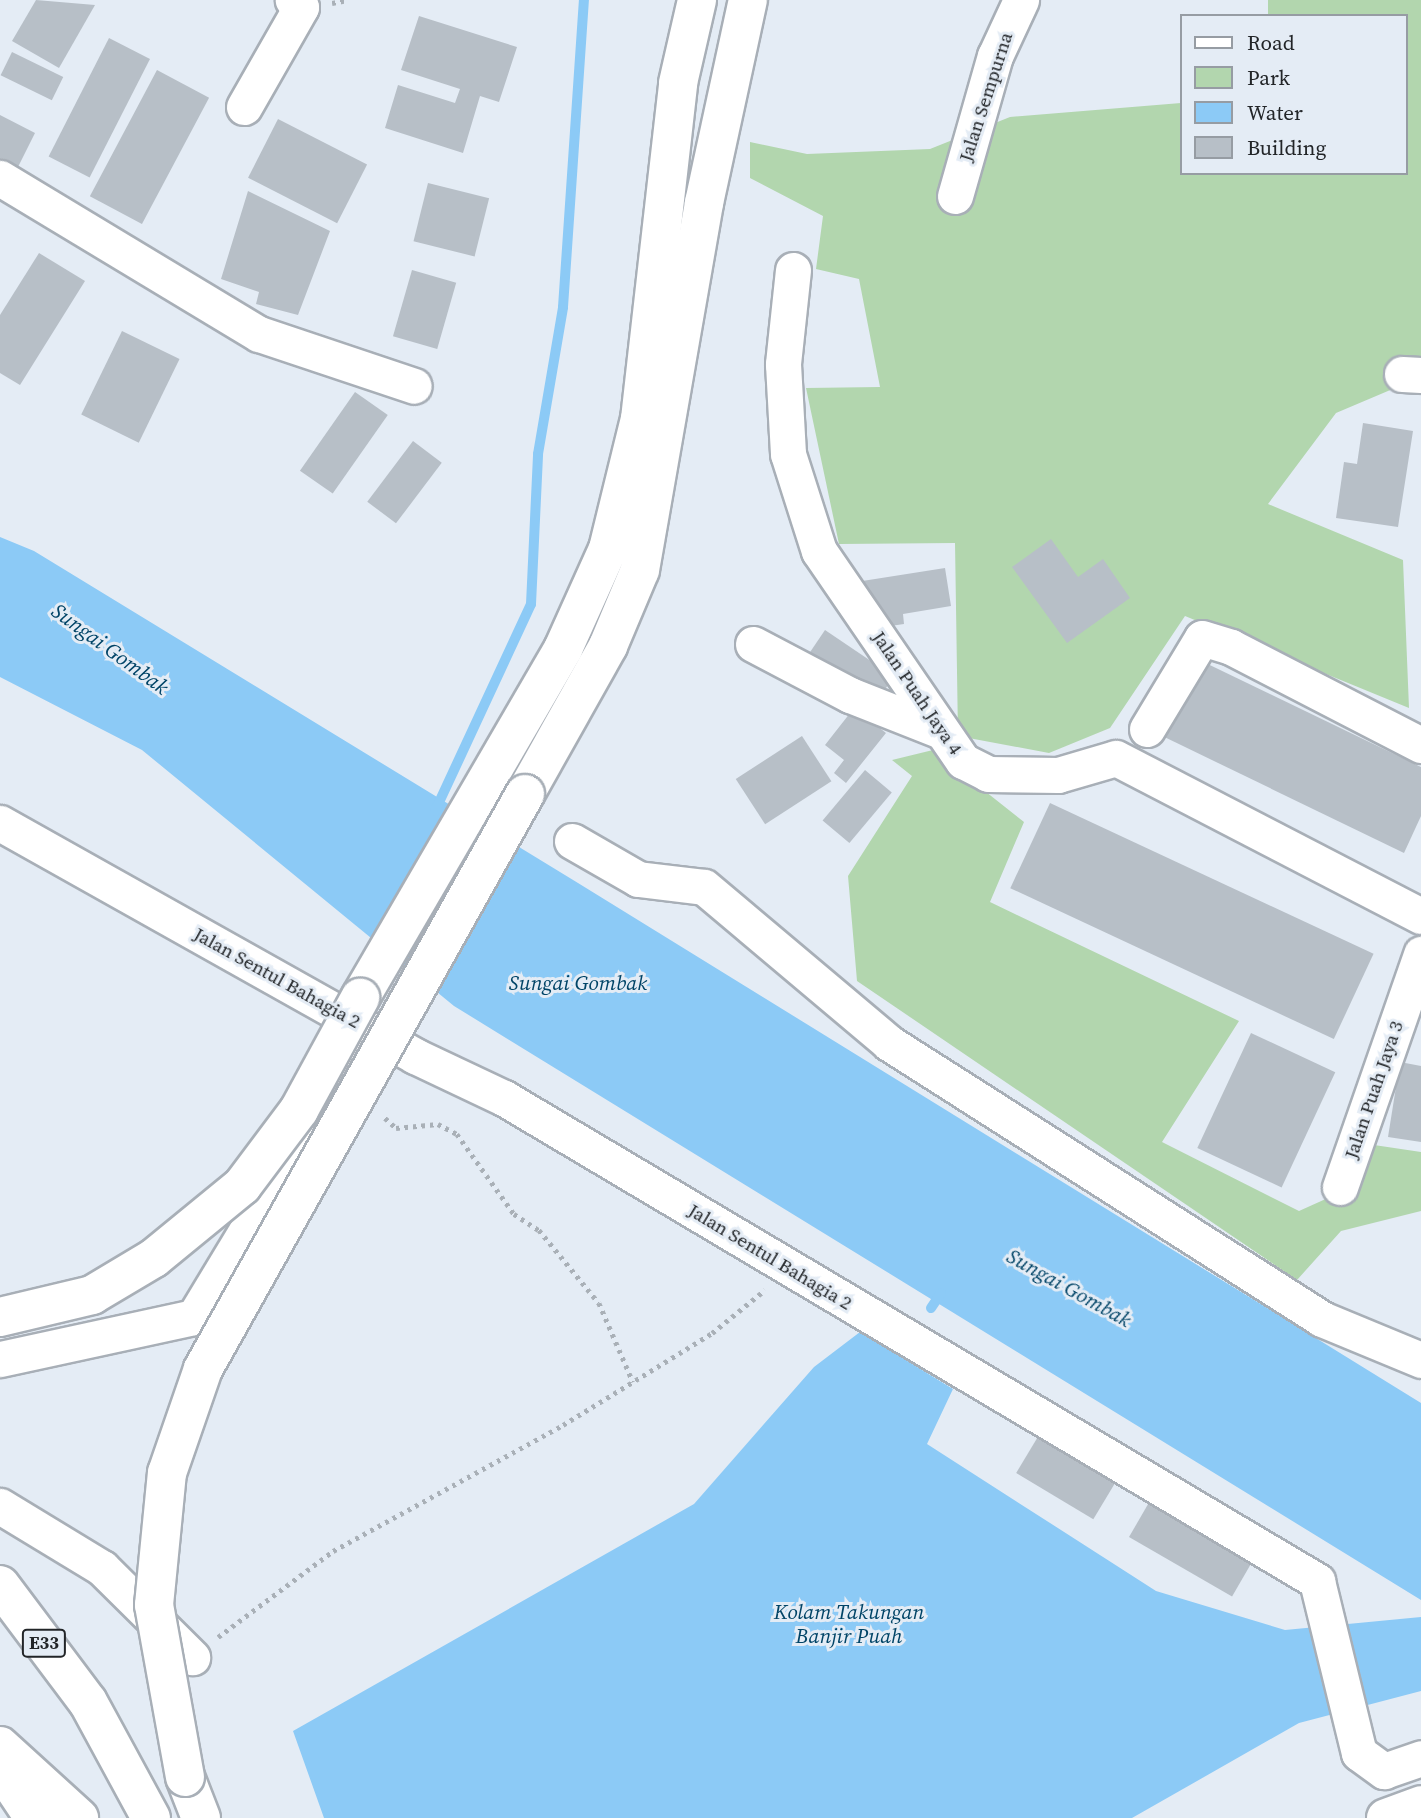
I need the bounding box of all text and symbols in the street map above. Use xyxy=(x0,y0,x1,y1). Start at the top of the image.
legend xyxy=(1180,14,1407,175)
text: Road xyxy=(1247,28,1295,57)
street label: Jalan Sempurna xyxy=(954,29,1018,165)
text: Park xyxy=(1247,63,1290,92)
text: Water xyxy=(1247,98,1303,127)
text: Building xyxy=(1247,133,1326,162)
water label: Sungai Gombak xyxy=(47,598,173,700)
street label: Jalan Puah Jaya 4 xyxy=(867,627,967,759)
street label: Jalan Sentul Bahagia 2 xyxy=(190,923,364,1033)
water label: Sungai Gombak xyxy=(509,970,647,996)
street label: Jalan Puah Jaya 3 xyxy=(1340,1018,1408,1162)
street label: Jalan Sentul Bahagia 2 xyxy=(684,1199,856,1315)
water label: Sungai Gombak xyxy=(1002,1243,1136,1333)
water label: Kolam Takungan Banjir Puah xyxy=(774,1599,924,1649)
road number: E33 xyxy=(21,1628,67,1658)

